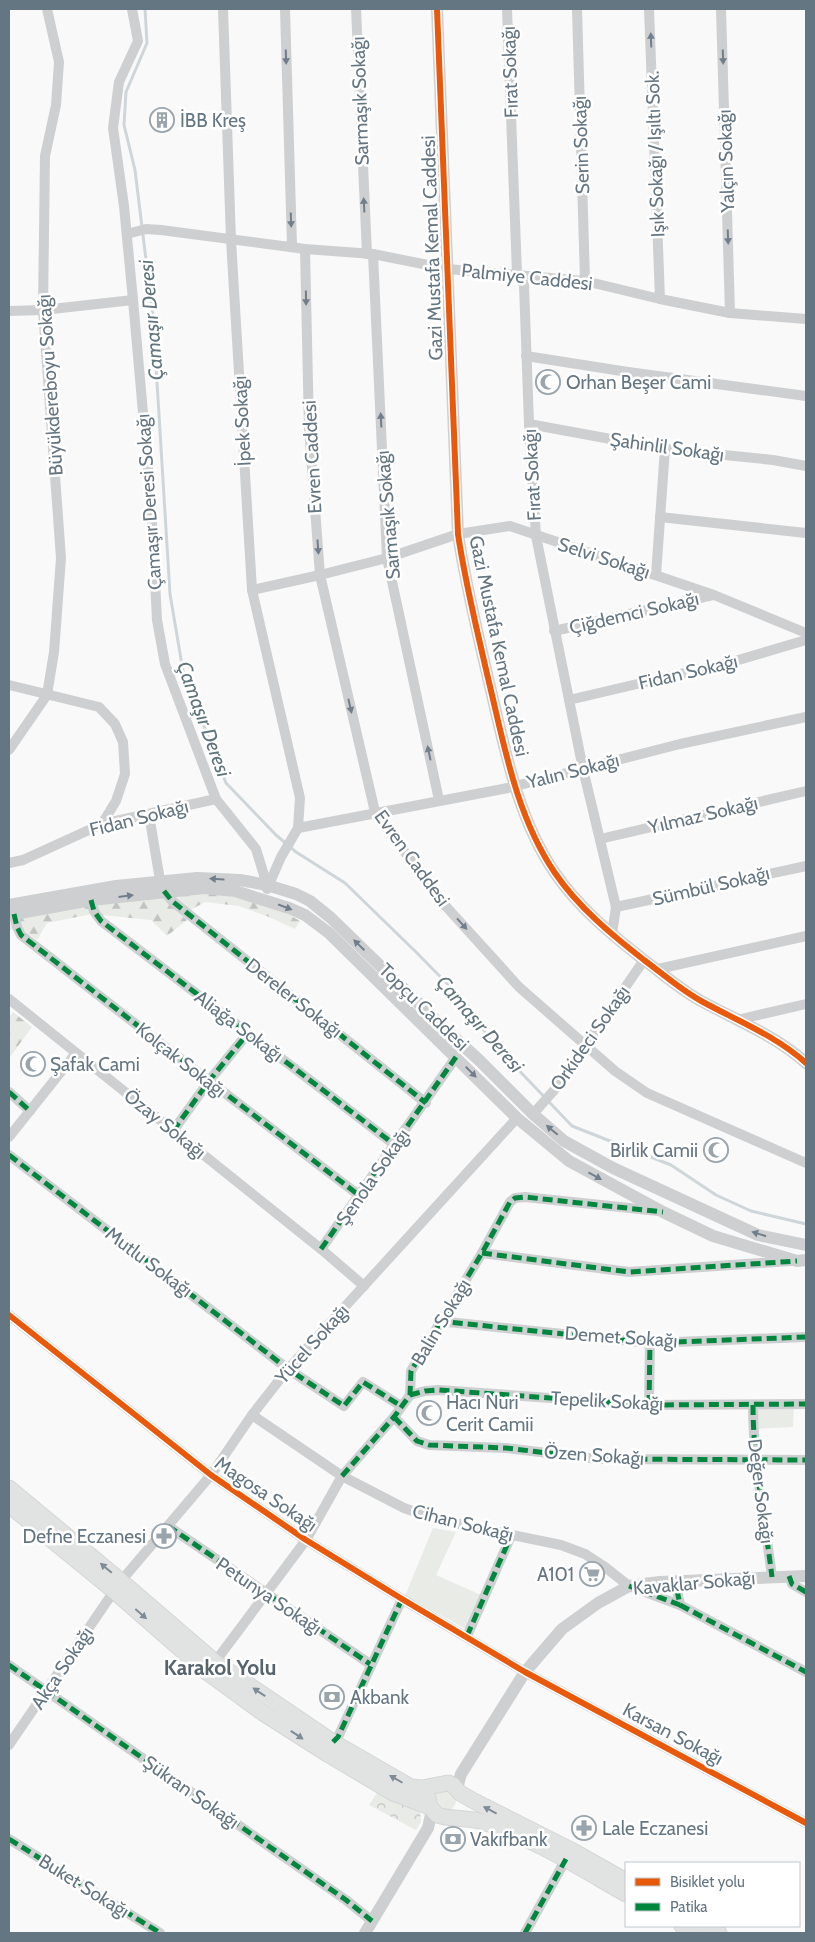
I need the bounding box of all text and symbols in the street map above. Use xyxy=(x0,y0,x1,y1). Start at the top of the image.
street label: Fırat Sokağı xyxy=(497,26,523,118)
one-way arrow xyxy=(646,32,654,48)
street label: Sarmaşık Sokağı xyxy=(346,36,374,166)
one-way arrow xyxy=(283,50,291,66)
one-way arrow xyxy=(719,50,727,66)
street label: Işık Sokağı / Işıltı Sok. xyxy=(641,70,669,238)
street label: Serin Sokağı xyxy=(568,95,594,195)
building icon: İBB Kreş xyxy=(149,107,175,133)
place label: İBB Kreş xyxy=(180,109,246,132)
street label: Yalçın Sokağı xyxy=(713,109,739,214)
street label: Gazi Mustafa Kemal Caddesi xyxy=(417,135,447,361)
one-way arrow xyxy=(360,197,368,213)
one-way arrow xyxy=(287,212,295,228)
one-way arrow xyxy=(724,230,732,246)
water label: Çamaşır Deresi xyxy=(134,258,168,381)
street label: Palmiye Caddesi xyxy=(460,259,594,295)
one-way arrow xyxy=(302,290,310,306)
street label: Büyükdereboyu Sokağı xyxy=(32,294,68,476)
mosque icon: Orhan Beşer Cami xyxy=(535,369,561,395)
place label: Orhan Beşer Cami xyxy=(566,371,711,394)
street label: İpek Sokağı xyxy=(228,375,256,467)
street label: Evren Caddesi xyxy=(298,400,326,514)
one-way arrow xyxy=(376,412,384,428)
street label: Çamaşır Deresi Sokağı xyxy=(131,413,167,591)
street label: Şahinlil Sokağı xyxy=(608,428,726,466)
street label: Fırat Sokağı xyxy=(518,429,546,521)
street label: Sarmaşık Sokağı xyxy=(371,450,405,580)
street label: Selvi Sokağı xyxy=(555,532,653,584)
street label: Gazi Mustafa Kemal Caddesi xyxy=(464,534,534,758)
one-way arrow xyxy=(314,540,322,556)
street label: Çiğdemci Sokağı xyxy=(567,587,701,639)
street label: Fidan Sokağı xyxy=(636,649,740,695)
water label: Çamaşır Deresi xyxy=(172,658,236,781)
one-way arrow xyxy=(346,699,354,714)
one-way arrow xyxy=(425,745,433,760)
street label: Yalın Sokağı xyxy=(523,748,622,794)
street label: Yılmaz Sokağı xyxy=(645,791,760,839)
street label: Fidan Sokağı xyxy=(87,795,191,841)
street label: Evren Caddesi xyxy=(369,805,455,911)
street label: Sümbül Sokağı xyxy=(650,861,772,911)
one-way arrow xyxy=(209,874,225,882)
one-way arrow xyxy=(118,892,134,900)
one-way arrow xyxy=(278,903,293,911)
one-way arrow xyxy=(456,917,468,929)
one-way arrow xyxy=(353,939,365,951)
street label: Dereler Sokağı xyxy=(241,953,347,1043)
street label: Topçu Caddesi xyxy=(374,958,474,1056)
water label: Çamaşır Deresi xyxy=(431,970,529,1078)
street label: Orkideci Sokağı xyxy=(545,981,635,1095)
street label: Aliağa Sokağı xyxy=(190,985,288,1067)
street label: Kolçak Sokağı xyxy=(131,1018,231,1102)
mosque icon: Şafak Cami xyxy=(20,1051,46,1077)
place label: Şafak Cami xyxy=(50,1053,140,1076)
one-way arrow xyxy=(465,1066,477,1078)
street label: Özay Sokağı xyxy=(119,1084,211,1164)
street label: Şenola Sokağı xyxy=(331,1124,415,1230)
one-way arrow xyxy=(546,1125,558,1136)
mosque icon: Birlik Camii xyxy=(703,1137,729,1163)
place label: Birlik Camii xyxy=(610,1139,698,1162)
one-way arrow xyxy=(589,1171,602,1180)
street label: Mutlu Sokağı xyxy=(101,1222,197,1302)
one-way arrow xyxy=(751,1230,766,1238)
street label: Balin Sokağı xyxy=(406,1275,476,1369)
street label: Yücel Sokağı xyxy=(270,1300,354,1389)
street label: Demet Sokağı xyxy=(564,1322,678,1352)
street label: Tepelik Sokağı xyxy=(550,1387,664,1415)
place label: Hacı Nuri Cerit Camii xyxy=(446,1391,533,1436)
mosque icon: Hacı Nuri Cerit Camii xyxy=(416,1400,442,1426)
street label: Değer Sokağı xyxy=(743,1437,779,1545)
street label: Özen Sokağı xyxy=(543,1440,645,1470)
street label: Magosa Sokağı xyxy=(211,1451,321,1537)
street label: Cihan Sokağı xyxy=(410,1499,516,1547)
pharmacy icon: Defne Eczanesi xyxy=(151,1523,177,1549)
place label: Defne Eczanesi xyxy=(22,1525,146,1548)
street label: Petunya Sokağı xyxy=(212,1552,326,1640)
supermarket icon: A101 xyxy=(579,1561,605,1587)
one-way arrow xyxy=(99,1562,112,1573)
place label: A101 xyxy=(537,1563,574,1586)
street label: Kavaklar Sokağı xyxy=(632,1566,756,1600)
one-way arrow xyxy=(134,1608,146,1620)
street label: Akça Sokağı xyxy=(26,1622,98,1714)
district label: Karakol Yolu xyxy=(164,1655,276,1680)
bank icon: Akbank xyxy=(319,1684,345,1710)
place label: Akbank xyxy=(350,1686,410,1709)
one-way arrow xyxy=(252,1687,265,1697)
street label: Karsan Sokağı xyxy=(619,1698,727,1770)
one-way arrow xyxy=(290,1730,303,1740)
street label: Şükran Sokağı xyxy=(139,1750,243,1834)
one-way arrow xyxy=(390,1774,403,1783)
one-way arrow xyxy=(483,1806,497,1814)
pharmacy icon: Lale Eczanesi xyxy=(571,1815,597,1841)
place label: Lale Eczanesi xyxy=(602,1817,708,1840)
bank icon: Vakıfbank xyxy=(440,1826,466,1852)
place label: Vakıfbank xyxy=(470,1828,548,1851)
street label: Buket Sokağı xyxy=(35,1849,133,1923)
legend xyxy=(625,1862,800,1927)
text: Bisiklet yolu xyxy=(670,1873,745,1891)
text: Patika xyxy=(670,1898,708,1916)

